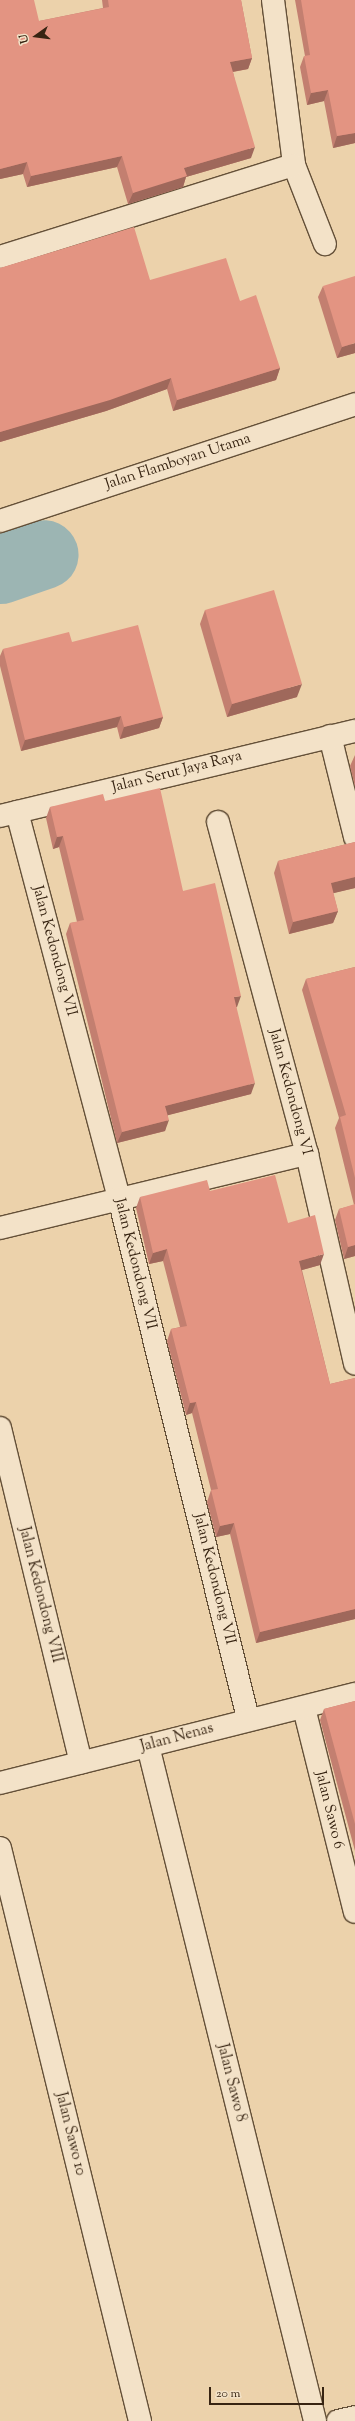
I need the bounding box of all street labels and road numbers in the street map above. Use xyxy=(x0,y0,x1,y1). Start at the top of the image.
street label: Jalan Flamboyan Utama xyxy=(103,430,253,494)
street label: Jalan Serut Jaya Raya xyxy=(110,747,244,797)
street label: Jalan Kedondong VII xyxy=(28,884,80,1018)
street label: Jalan Kedondong VI xyxy=(265,1027,315,1157)
street label: Jalan Kedondong VII xyxy=(110,1197,160,1331)
street label: Jalan Kedondong VII xyxy=(189,1512,239,1646)
street label: Jalan Kedondong VIII xyxy=(14,1525,66,1665)
street label: Jalan Nenas xyxy=(139,1720,215,1756)
street label: Jalan Sawo 6 xyxy=(311,1769,347,1851)
street label: Jalan Sawo 8 xyxy=(213,2042,249,2124)
street label: Jalan Sawo 10 xyxy=(51,2091,89,2177)

